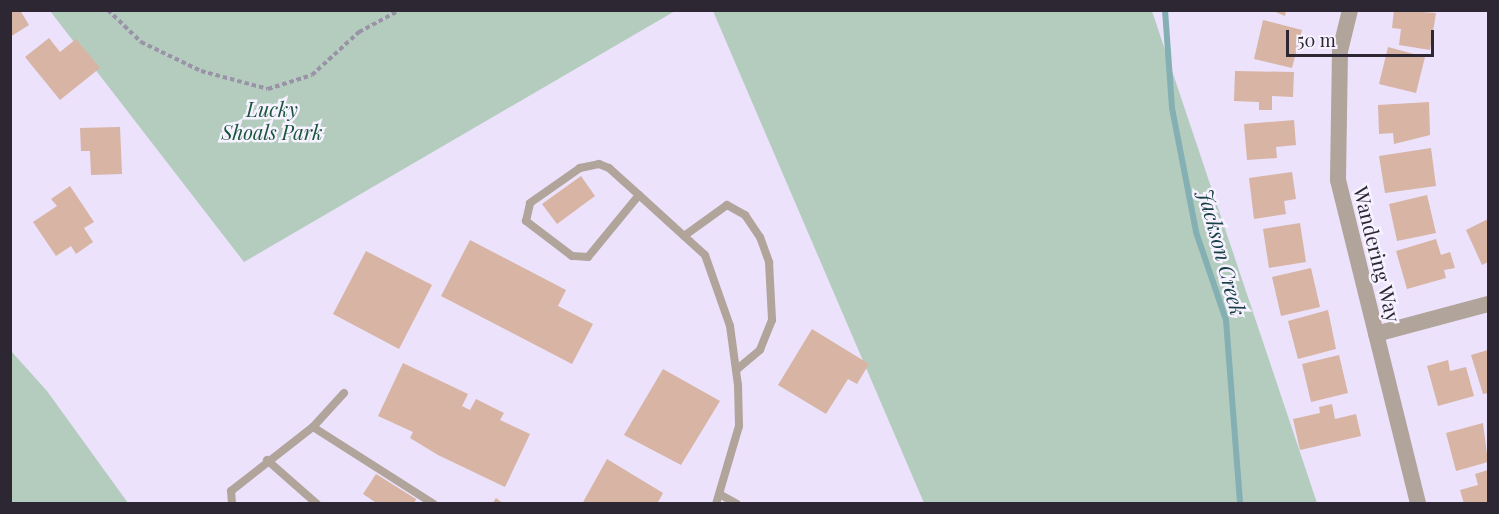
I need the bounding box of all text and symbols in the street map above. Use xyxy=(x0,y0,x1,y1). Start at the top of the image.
scale bar xyxy=(1289,18,1438,56)
text: 50 m xyxy=(1297,28,1336,52)
park label: Lucky Shoals Park xyxy=(221,96,323,143)
street label: Wandering Way xyxy=(1349,183,1407,325)
water label: Jackson Creek xyxy=(1194,186,1252,318)

